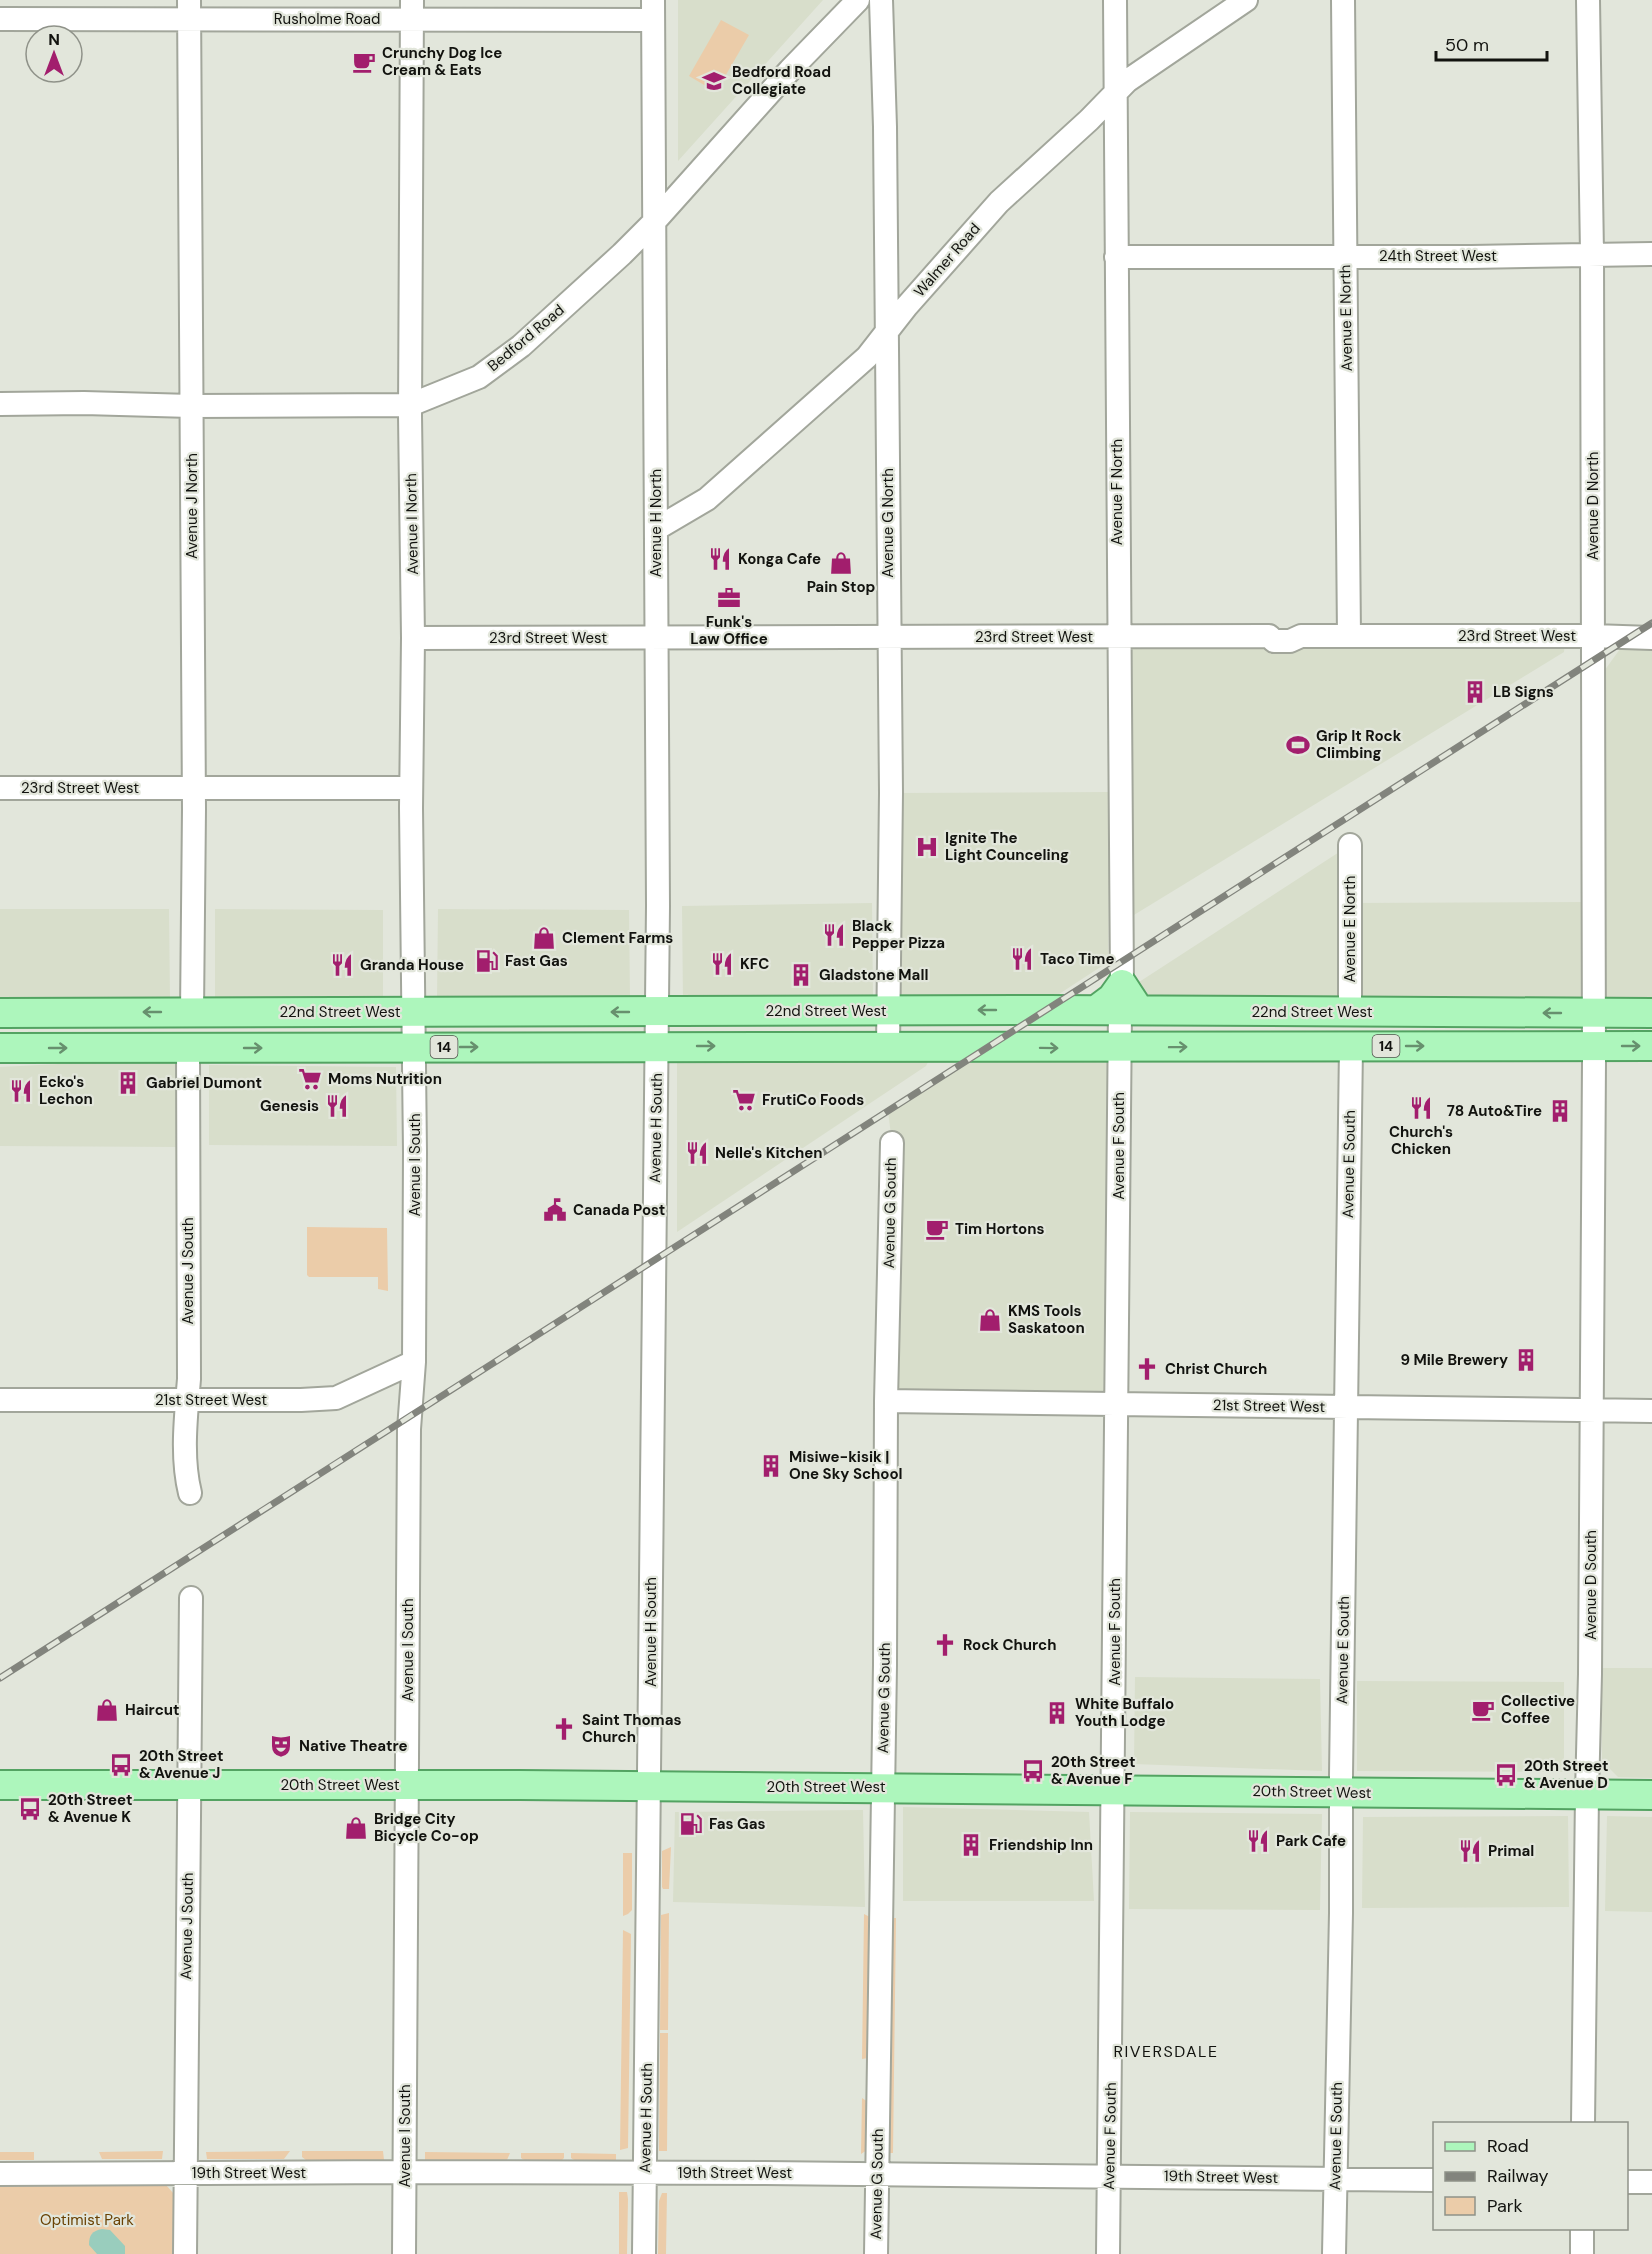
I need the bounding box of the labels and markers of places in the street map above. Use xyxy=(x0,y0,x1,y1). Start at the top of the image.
place label: Crunchy Dog Ice Cream & Eats xyxy=(382,43,502,80)
cafe icon: Crunchy Dog Ice Cream & Eats xyxy=(351,49,377,75)
place label: Bedford Road Collegiate xyxy=(732,62,831,99)
school or university icon: Bedford Road Collegiate xyxy=(701,68,727,94)
restaurant icon: Konga Cafe xyxy=(707,546,733,572)
place label: Konga Cafe xyxy=(738,549,821,569)
shop icon: Pain Stop xyxy=(828,550,854,576)
place label: Pain Stop xyxy=(807,577,876,597)
office icon: Funk's Law Office xyxy=(716,585,742,611)
place label: Funk's Law Office xyxy=(690,612,768,649)
building icon: LB Signs xyxy=(1462,679,1488,705)
place label: LB Signs xyxy=(1493,682,1554,702)
place label: Grip It Rock Climbing xyxy=(1316,726,1402,763)
sports icon: Grip It Rock Climbing xyxy=(1285,732,1311,758)
place label: Ignite The Light Counceling xyxy=(945,828,1069,865)
hospital icon: Ignite The Light Counceling xyxy=(914,834,940,860)
place label: Black Pepper Pizza xyxy=(852,916,945,953)
restaurant icon: Black Pepper Pizza xyxy=(821,922,847,948)
shop icon: Clement Farms xyxy=(531,925,557,951)
place label: Clement Farms xyxy=(562,928,673,948)
restaurant icon: Taco Time xyxy=(1009,946,1035,972)
fuel station icon: Fast Gas xyxy=(474,948,500,974)
place label: Taco Time xyxy=(1040,949,1114,969)
place label: Fast Gas xyxy=(505,951,568,971)
restaurant icon: KFC xyxy=(709,951,735,977)
restaurant icon: Granda House xyxy=(329,952,355,978)
place label: KFC xyxy=(740,954,769,974)
place label: Granda House xyxy=(360,955,464,975)
building icon: Gladstone Mall xyxy=(788,962,814,988)
place label: Gladstone Mall xyxy=(819,965,928,985)
supermarket icon: Moms Nutrition xyxy=(297,1066,323,1092)
place label: Moms Nutrition xyxy=(328,1069,442,1089)
building icon: Gabriel Dumont xyxy=(115,1070,141,1096)
place label: Ecko's Lechon xyxy=(39,1072,93,1109)
place label: Gabriel Dumont xyxy=(146,1073,262,1093)
restaurant icon: Ecko's Lechon xyxy=(8,1078,34,1104)
supermarket icon: FrutiCo Foods xyxy=(731,1087,757,1113)
place label: FrutiCo Foods xyxy=(762,1090,864,1110)
restaurant icon: Genesis xyxy=(324,1093,350,1119)
restaurant icon: Church's Chicken xyxy=(1408,1095,1434,1121)
place label: Genesis xyxy=(260,1096,319,1116)
building icon: 78 Auto&Tire xyxy=(1547,1098,1573,1124)
place label: 78 Auto&Tire xyxy=(1447,1101,1542,1121)
place label: Church's Chicken xyxy=(1389,1122,1453,1159)
restaurant icon: Nelle's Kitchen xyxy=(684,1140,710,1166)
place label: Nelle's Kitchen xyxy=(715,1143,823,1163)
public building icon: Canada Post xyxy=(542,1197,568,1223)
place label: Canada Post xyxy=(573,1200,665,1220)
cafe icon: Tim Hortons xyxy=(924,1216,950,1242)
place label: Tim Hortons xyxy=(955,1219,1044,1239)
place label: KMS Tools Saskatoon xyxy=(1008,1301,1085,1338)
shop icon: KMS Tools Saskatoon xyxy=(977,1307,1003,1333)
building icon: 9 Mile Brewery xyxy=(1513,1347,1539,1373)
place label: 9 Mile Brewery xyxy=(1400,1350,1508,1370)
church icon: Christ Church xyxy=(1134,1356,1160,1382)
place label: Christ Church xyxy=(1165,1359,1267,1379)
place label: Misiwe-kisik | One Sky School xyxy=(789,1447,903,1484)
building icon: Misiwe-kisik | One Sky School xyxy=(758,1453,784,1479)
church icon: Rock Church xyxy=(932,1632,958,1658)
place label: Rock Church xyxy=(963,1635,1056,1655)
place label: Collective Coffee xyxy=(1501,1691,1575,1728)
place label: White Buffalo Youth Lodge xyxy=(1075,1694,1174,1731)
shop icon: Haircut xyxy=(94,1697,120,1723)
cafe icon: Collective Coffee xyxy=(1470,1697,1496,1723)
place label: Haircut xyxy=(125,1700,179,1720)
building icon: White Buffalo Youth Lodge xyxy=(1044,1700,1070,1726)
place label: Saint Thomas Church xyxy=(582,1710,682,1747)
church icon: Saint Thomas Church xyxy=(551,1716,577,1742)
theatre icon: Native Theatre xyxy=(268,1733,294,1759)
place label: Native Theatre xyxy=(299,1736,407,1756)
place label: 20th Street & Avenue J xyxy=(139,1746,223,1783)
bus stop icon: 20th Street & Avenue J xyxy=(108,1752,134,1778)
place label: 20th Street & Avenue F xyxy=(1051,1752,1135,1789)
place label: 20th Street & Avenue D xyxy=(1524,1756,1608,1793)
bus stop icon: 20th Street & Avenue F xyxy=(1020,1758,1046,1784)
bus stop icon: 20th Street & Avenue D xyxy=(1493,1762,1519,1788)
place label: 20th Street & Avenue K xyxy=(48,1790,132,1827)
bus stop icon: 20th Street & Avenue K xyxy=(17,1796,43,1822)
place label: Bridge City Bicycle Co-op xyxy=(374,1809,479,1846)
fuel station icon: Fas Gas xyxy=(678,1811,704,1837)
place label: Fas Gas xyxy=(709,1814,765,1834)
shop icon: Bridge City Bicycle Co-op xyxy=(343,1815,369,1841)
restaurant icon: Park Cafe xyxy=(1245,1828,1271,1854)
place label: Park Cafe xyxy=(1276,1831,1346,1851)
building icon: Friendship Inn xyxy=(958,1832,984,1858)
place label: Friendship Inn xyxy=(989,1835,1093,1855)
restaurant icon: Primal xyxy=(1457,1838,1483,1864)
place label: Primal xyxy=(1488,1841,1534,1861)

